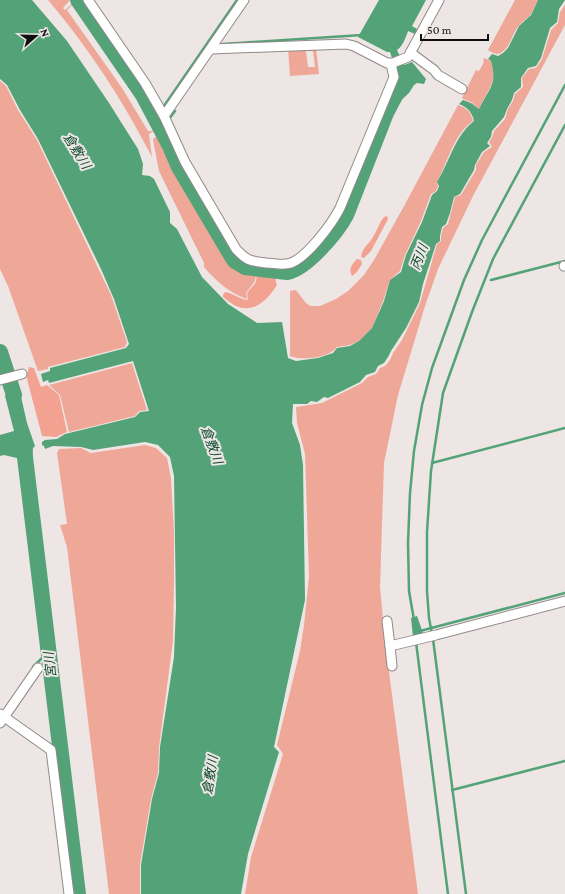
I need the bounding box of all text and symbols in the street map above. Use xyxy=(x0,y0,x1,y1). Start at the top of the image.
north arrow xyxy=(16,16,56,56)
scale bar xyxy=(421,16,488,42)
text: 50 m xyxy=(427,23,452,37)
text: N xyxy=(38,27,52,39)
water label: 倉敷川 xyxy=(60,130,95,173)
water label: 丙川 xyxy=(407,240,431,272)
water label: 倉敷川 xyxy=(198,424,226,468)
water label: 宮川 xyxy=(41,649,59,679)
water label: 倉敷川 xyxy=(200,753,221,795)

